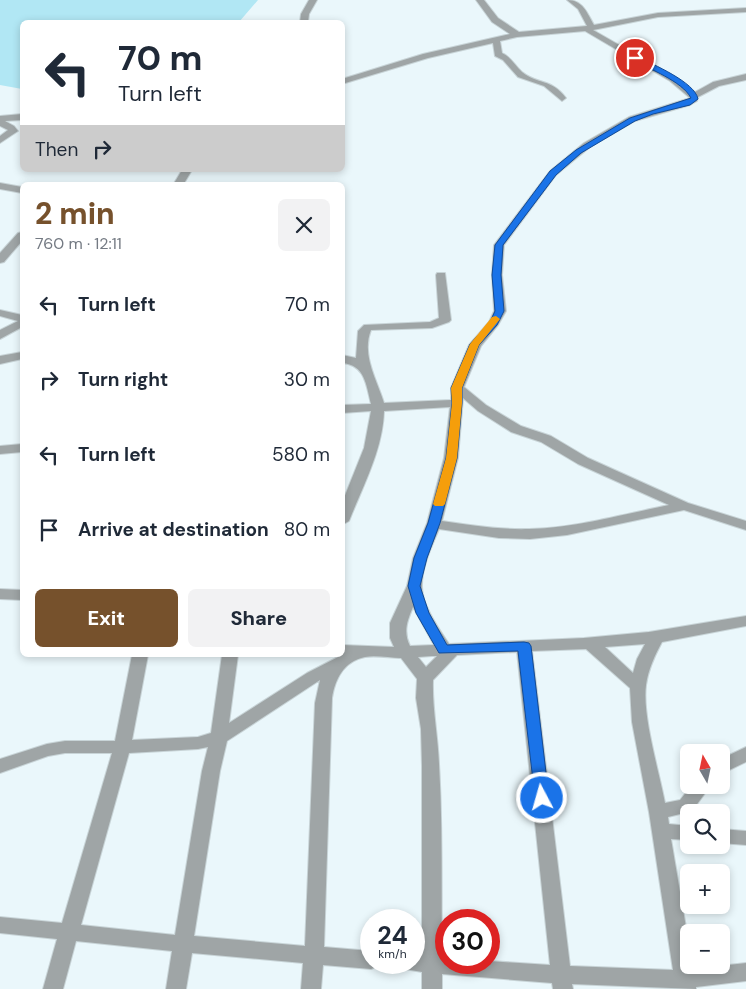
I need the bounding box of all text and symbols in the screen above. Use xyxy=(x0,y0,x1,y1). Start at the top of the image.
text: 70 m xyxy=(118,35,202,81)
pin xyxy=(614,37,656,79)
icon: left xyxy=(35,40,100,105)
icon: arrive xyxy=(621,44,649,72)
text: Turn left xyxy=(118,79,202,108)
icon: right xyxy=(88,135,116,163)
text: Then xyxy=(35,137,78,162)
text: 2 min xyxy=(35,194,115,233)
button: close xyxy=(278,199,330,251)
text: 760 m · 12:11 xyxy=(35,233,122,254)
icon: left xyxy=(35,291,63,319)
text: Turn left xyxy=(78,292,156,317)
text: 70 m xyxy=(285,292,330,317)
icon: right xyxy=(35,366,63,394)
text: Turn right xyxy=(78,367,168,392)
text: 30 m xyxy=(284,367,330,392)
icon: left xyxy=(35,441,63,469)
text: Turn left xyxy=(78,442,156,467)
text: 580 m xyxy=(272,442,330,467)
icon: arrive xyxy=(35,516,63,544)
text: Arrive at destination xyxy=(78,517,269,542)
text: 80 m xyxy=(284,517,330,542)
button: Exit xyxy=(35,589,178,647)
button: Share xyxy=(188,589,330,647)
north arrow xyxy=(680,744,730,794)
map controls xyxy=(680,744,730,974)
position arrow xyxy=(515,771,567,823)
button: search xyxy=(680,804,730,854)
button: + xyxy=(680,864,730,914)
speed limit sign: 30 xyxy=(435,909,500,974)
text: 24 xyxy=(377,919,408,952)
button: − xyxy=(680,924,730,974)
text: km/h xyxy=(378,946,407,962)

